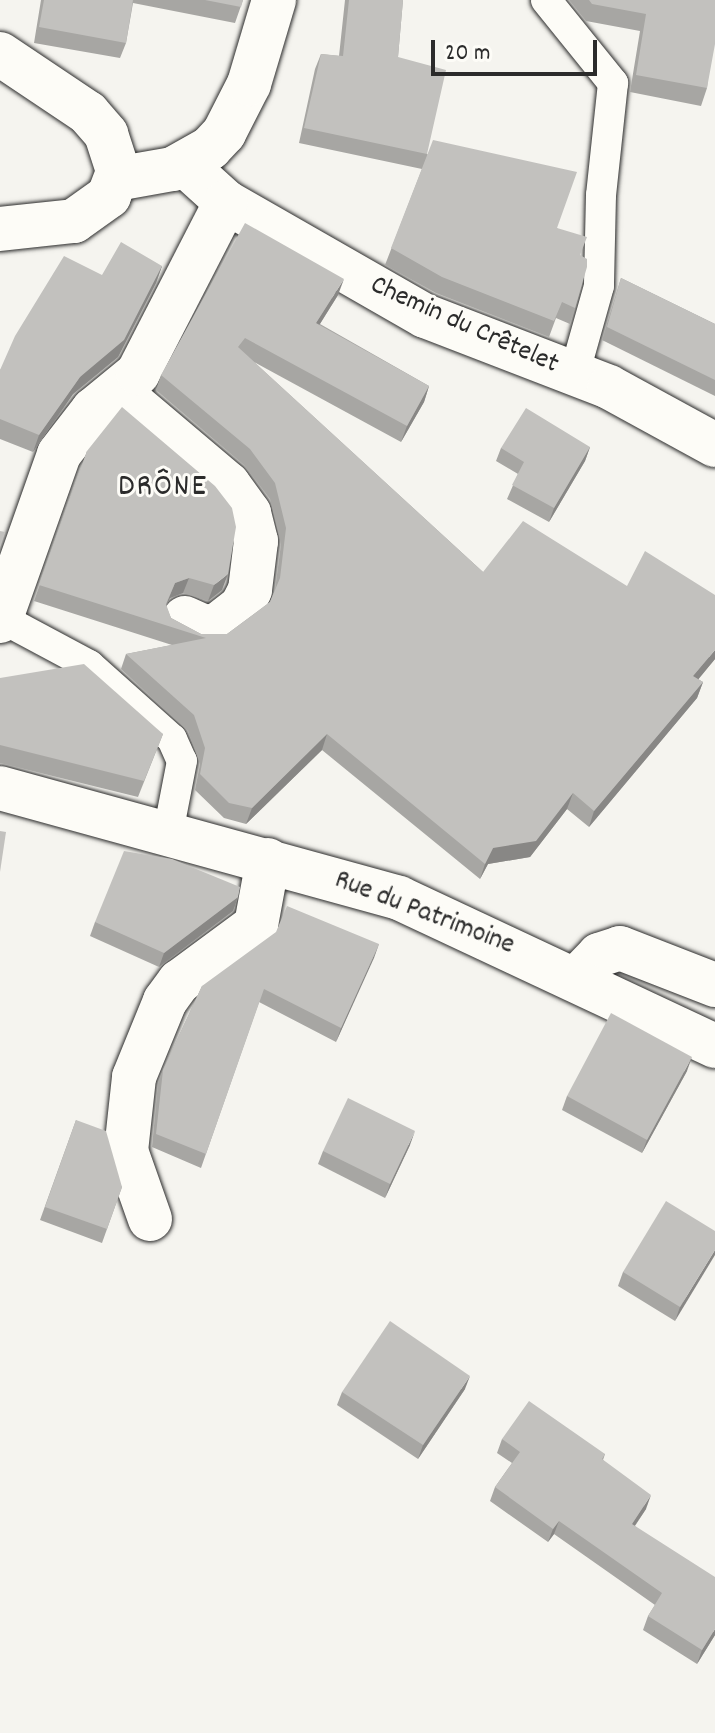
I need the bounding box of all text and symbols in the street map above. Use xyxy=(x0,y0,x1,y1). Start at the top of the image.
scale bar xyxy=(435,24,601,74)
text: 20 m xyxy=(445,37,491,71)
street label: Chemin du Crêtelet xyxy=(365,269,563,383)
district label: DRÔNE xyxy=(118,469,208,507)
street label: Rue du Patrimoine xyxy=(329,864,519,964)

